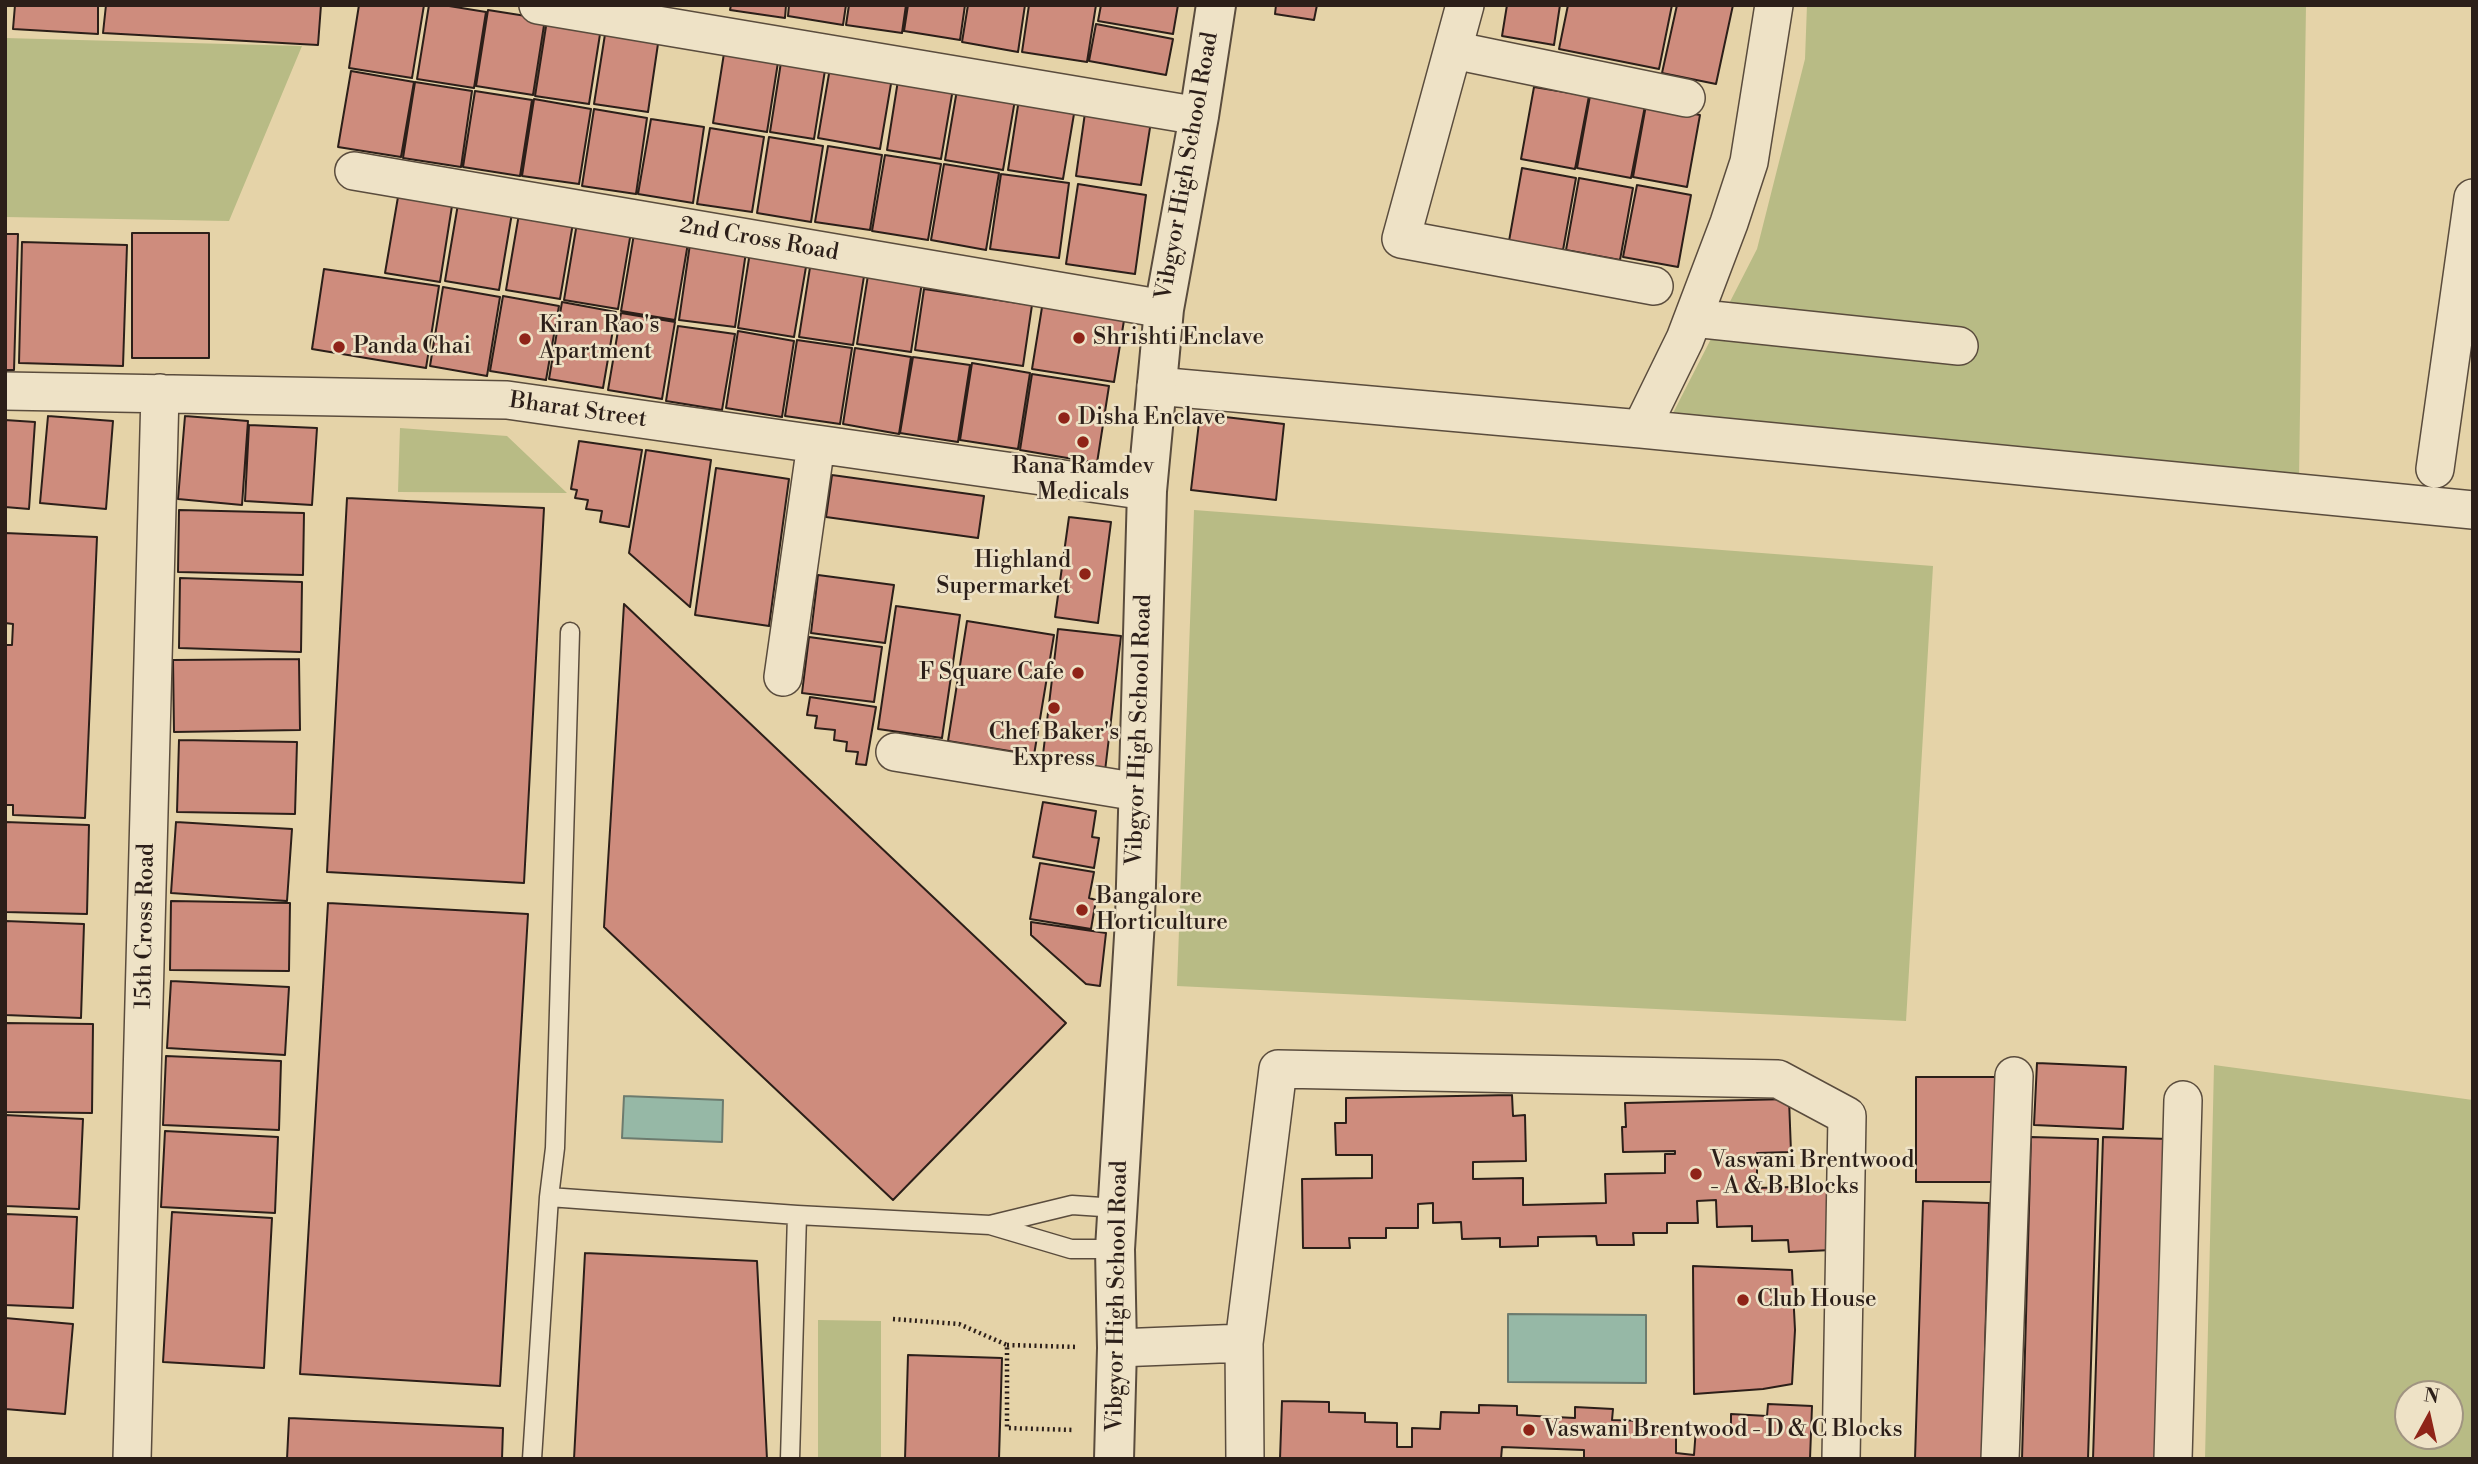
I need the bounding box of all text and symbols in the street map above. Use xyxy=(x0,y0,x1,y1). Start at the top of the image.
street label: Vibgyor High School Road xyxy=(1151,30,1225,302)
street label: 2nd Cross Road xyxy=(677,212,841,268)
place label: Kiran Rao's Apartment xyxy=(539,312,660,366)
place label: Shrishti Enclave xyxy=(1093,324,1264,352)
marker: Shrishti Enclave xyxy=(1071,330,1087,346)
marker: Kiran Rao's Apartment xyxy=(517,331,533,347)
place label: Panda Chai xyxy=(353,333,471,361)
marker: Panda Chai xyxy=(331,339,347,355)
street label: Bharat Street xyxy=(508,388,648,434)
place label: Disha Enclave xyxy=(1078,404,1226,432)
marker: Disha Enclave xyxy=(1056,410,1072,426)
marker: Rana Ramdev Medicals xyxy=(1075,434,1091,450)
place label: Rana Ramdev Medicals xyxy=(1012,453,1154,507)
place label: Highland Supermarket xyxy=(936,547,1071,601)
marker: Highland Supermarket xyxy=(1077,566,1093,582)
street label: Vibgyor High School Road xyxy=(1121,594,1159,866)
place label: F Square Cafe xyxy=(919,659,1064,687)
marker: F Square Cafe xyxy=(1070,665,1086,681)
marker: Chef Baker's Express xyxy=(1046,700,1062,716)
place label: Chef Baker's Express xyxy=(989,719,1119,773)
street label: 15th Cross Road xyxy=(131,843,161,1009)
place label: Bangalore Horticulture xyxy=(1096,883,1228,937)
marker: Bangalore Horticulture xyxy=(1074,902,1090,918)
place label: Vaswani Brentwood - A & B Blocks xyxy=(1710,1147,1914,1201)
street label: Vibgyor High School Road xyxy=(1102,1160,1134,1432)
marker: Vaswani Brentwood - A & B Blocks xyxy=(1688,1166,1704,1182)
place label: Club House xyxy=(1757,1286,1877,1314)
marker: Club House xyxy=(1735,1292,1751,1308)
north arrow xyxy=(2394,1380,2464,1450)
text: N xyxy=(2423,1383,2441,1409)
place label: Vaswani Brentwood - D & C Blocks xyxy=(1543,1416,1903,1444)
marker: Vaswani Brentwood - D & C Blocks xyxy=(1521,1422,1537,1438)

